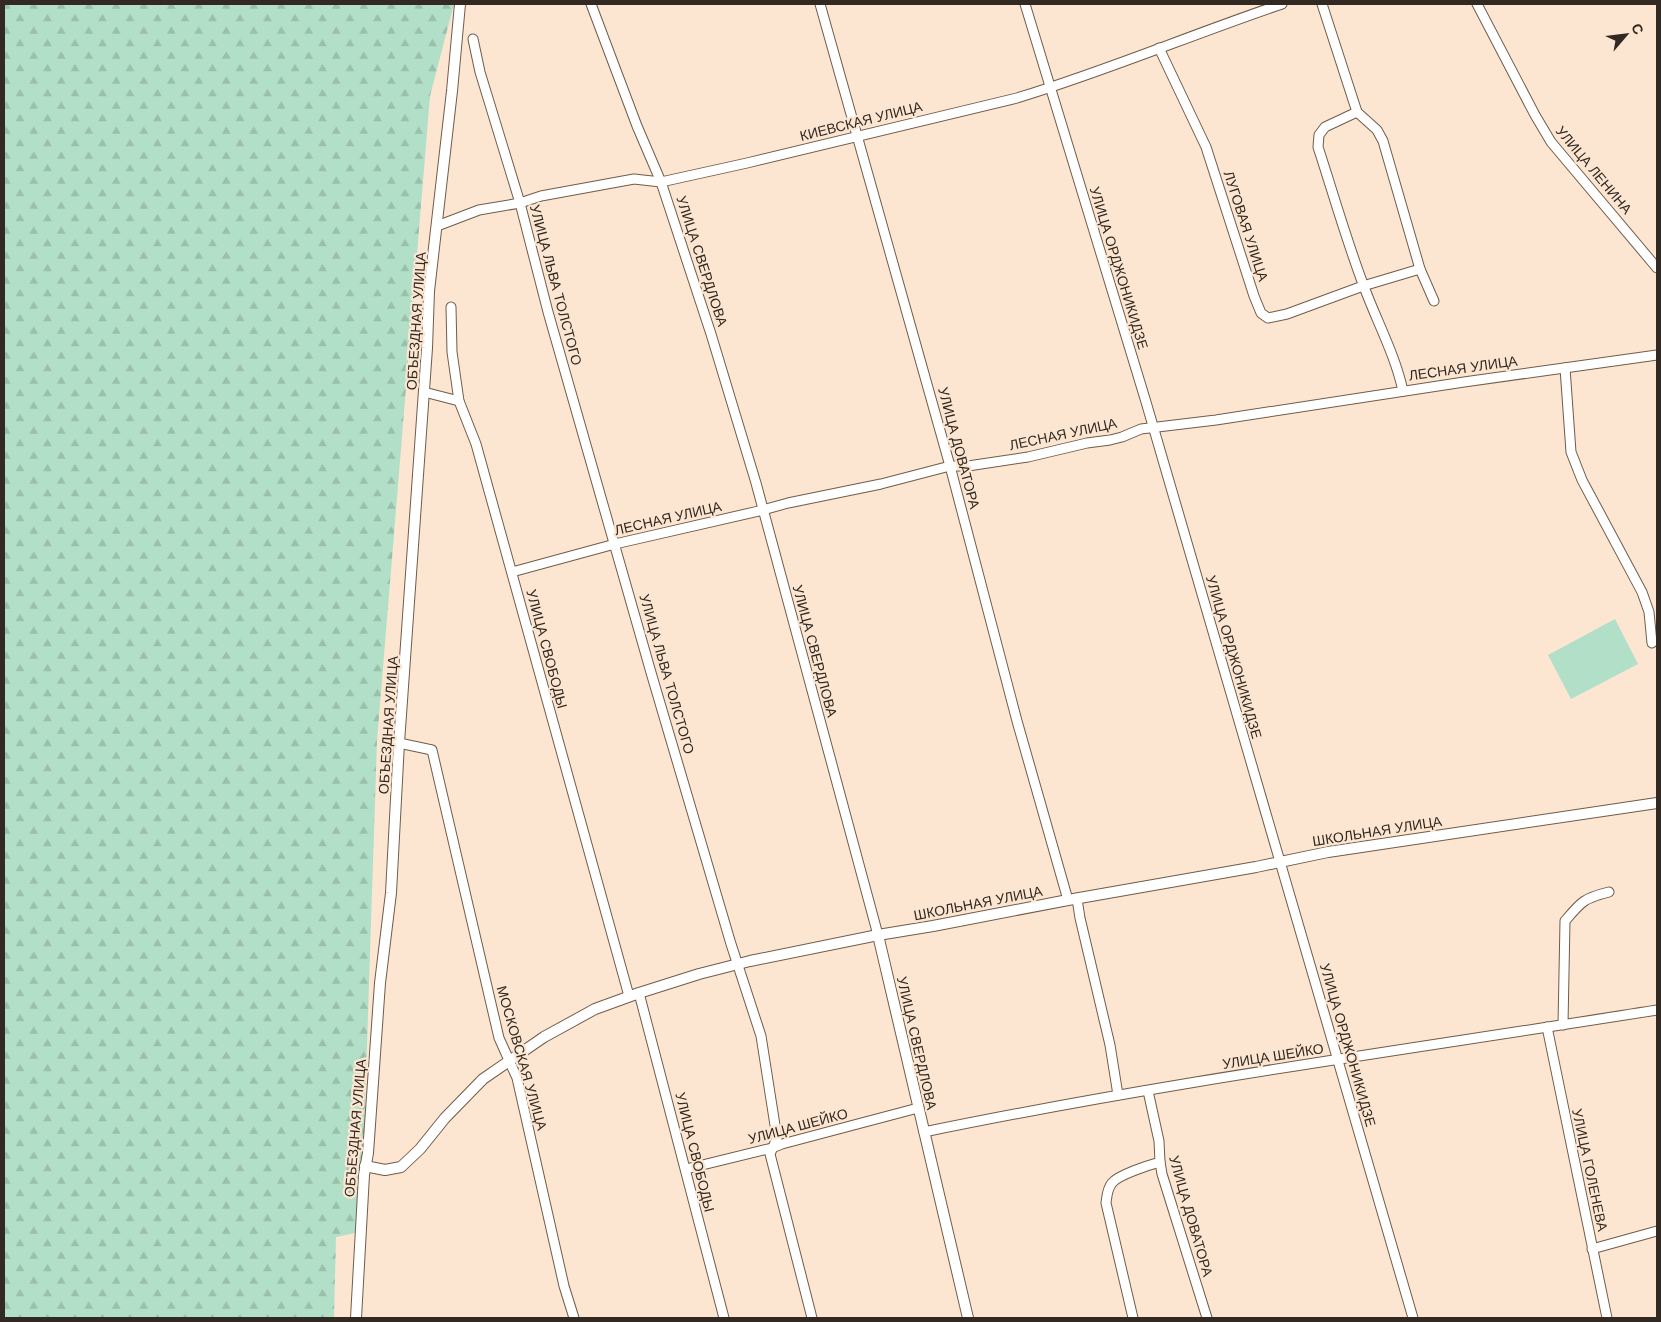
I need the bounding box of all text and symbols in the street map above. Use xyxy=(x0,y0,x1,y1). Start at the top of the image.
north arrow xyxy=(1601,10,1651,60)
text: С xyxy=(1628,21,1647,37)
street label: КИЕВСКАЯ УЛИЦА xyxy=(798,98,924,144)
street label: УЛИЦА ЛЕНИНА xyxy=(1553,123,1636,218)
street label: ЛУГОВАЯ УЛИЦА xyxy=(1221,169,1272,284)
street label: УЛИЦА ОРДЖОНИКИДЗЕ xyxy=(1087,185,1151,351)
street label: УЛИЦА СВЕРДЛОВА xyxy=(673,194,731,329)
street label: УЛИЦА ЛЬВА ТОЛСТОГО xyxy=(527,203,585,367)
street label: ОБЪЕЗДНАЯ УЛИЦА xyxy=(403,251,429,391)
street label: ЛЕСНАЯ УЛИЦА xyxy=(1408,352,1519,384)
street label: УЛИЦА ДОВАТОРА xyxy=(935,385,983,511)
street label: ЛЕСНАЯ УЛИЦА xyxy=(1008,415,1119,453)
street label: ЛЕСНАЯ УЛИЦА xyxy=(613,498,724,538)
street label: УЛИЦА ОРДЖОНИКИДЗЕ xyxy=(1203,573,1265,741)
street label: УЛИЦА СВЕРДЛОВА xyxy=(790,583,841,719)
street label: УЛИЦА СВОБОДЫ xyxy=(523,588,571,710)
street label: УЛИЦА ЛЬВА ТОЛСТОГО xyxy=(636,592,698,756)
street label: ОБЪЕЗДНАЯ УЛИЦА xyxy=(375,655,401,795)
street label: ШКОЛЬНАЯ УЛИЦА xyxy=(1311,813,1443,849)
street label: ШКОЛЬНАЯ УЛИЦА xyxy=(912,883,1044,923)
street label: УЛИЦА ОРДЖОНИКИДЗЕ xyxy=(1317,961,1379,1129)
street label: УЛИЦА СВЕРДЛОВА xyxy=(894,975,940,1112)
street label: МОСКОВСКАЯ УЛИЦА xyxy=(494,984,550,1133)
street label: УЛИЦА ШЕЙКО xyxy=(1221,1039,1325,1072)
street label: ОБЪЕЗДНАЯ УЛИЦА xyxy=(341,1058,369,1198)
street label: УЛИЦА СВОБОДЫ xyxy=(672,1091,718,1213)
street label: УЛИЦА ШЕЙКО xyxy=(746,1104,850,1147)
street label: УЛИЦА ГОЛЕНЕВА xyxy=(1569,1107,1611,1233)
street label: УЛИЦА ДОВАТОРА xyxy=(1166,1154,1216,1279)

